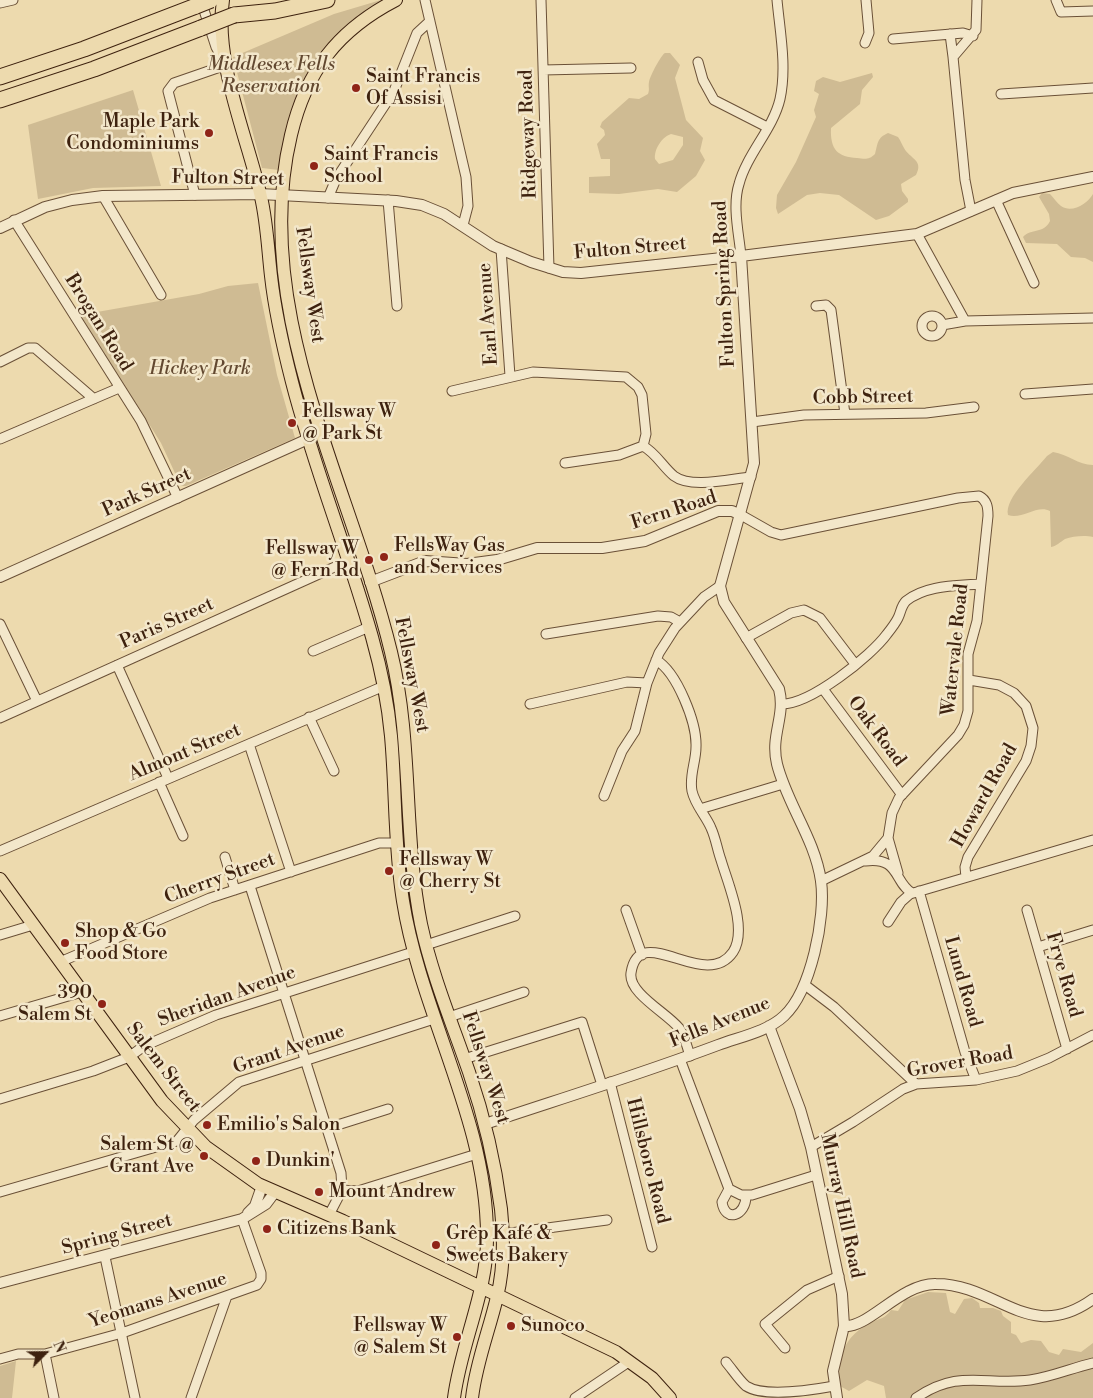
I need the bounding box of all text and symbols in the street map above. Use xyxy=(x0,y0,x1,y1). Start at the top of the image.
park label: Middlesex Fells Reservation xyxy=(207,54,335,98)
place label: Saint Francis Of Assisi xyxy=(366,66,480,110)
street label: Ridgeway Road xyxy=(515,69,543,199)
marker: Saint Francis Of Assisi xyxy=(350,82,362,94)
place label: Maple Park Condominiums xyxy=(66,111,199,155)
marker: Maple Park Condominiums xyxy=(203,127,215,139)
place label: Saint Francis School xyxy=(324,144,438,188)
marker: Saint Francis School xyxy=(308,160,320,172)
street label: Fulton Street xyxy=(171,167,285,191)
street label: Fulton Spring Road xyxy=(709,200,741,368)
street label: Fellsway West xyxy=(290,225,328,345)
street label: Fulton Street xyxy=(573,233,687,265)
street label: Earl Avenue xyxy=(474,262,504,366)
street label: Brogan Road xyxy=(59,270,137,376)
park label: Hickey Park xyxy=(149,358,251,380)
street label: Cobb Street xyxy=(812,386,914,410)
place label: Fellsway W @ Park St xyxy=(302,401,396,445)
marker: Fellsway W @ Park St xyxy=(286,417,298,429)
street label: Park Street xyxy=(99,463,195,523)
street label: Fern Road xyxy=(628,486,720,536)
place label: FellsWay Gas and Services xyxy=(394,535,505,579)
place label: Fellsway W @ Fern Rd xyxy=(265,538,359,582)
marker: FellsWay Gas and Services xyxy=(378,551,390,563)
marker: Fellsway W @ Fern Rd xyxy=(363,554,375,566)
street label: Watervale Road xyxy=(938,583,974,717)
street label: Paris Street xyxy=(117,593,217,655)
street label: Fellsway West xyxy=(389,615,433,735)
street label: Oak Road xyxy=(842,692,910,772)
street label: Almont Street xyxy=(126,719,244,787)
street label: Howard Road xyxy=(947,740,1023,852)
street label: Cherry Street xyxy=(162,848,278,910)
place label: Fellsway W @ Cherry St xyxy=(399,849,501,893)
marker: Fellsway W @ Cherry St xyxy=(383,865,395,877)
place label: Shop & Go Food Store xyxy=(75,921,168,965)
street label: Frye Road xyxy=(1040,930,1086,1020)
street label: Lund Road xyxy=(938,934,986,1030)
marker: Shop & Go Food Store xyxy=(59,937,71,949)
street label: Sheridan Avenue xyxy=(155,961,299,1033)
place label: 390 Salem St xyxy=(18,982,92,1026)
street label: Fells Avenue xyxy=(666,992,774,1054)
marker: 390 Salem St xyxy=(96,998,108,1010)
street label: Fellsway West xyxy=(456,1009,514,1127)
street label: Salem Street xyxy=(121,1018,205,1118)
street label: Grant Avenue xyxy=(230,1020,348,1080)
street label: Grover Road xyxy=(905,1042,1015,1084)
street label: Hillsboro Road xyxy=(620,1096,674,1226)
place label: Emilio's Salon xyxy=(217,1114,340,1136)
marker: Emilio's Salon xyxy=(201,1119,213,1131)
street label: Murray Hill Road xyxy=(814,1131,868,1281)
place label: Salem St @ Grant Ave xyxy=(100,1134,194,1178)
marker: Salem St @ Grant Ave xyxy=(198,1150,210,1162)
place label: Dunkin' xyxy=(266,1150,335,1172)
marker: Dunkin' xyxy=(250,1155,262,1167)
place label: Mount Andrew xyxy=(329,1181,455,1203)
marker: Mount Andrew xyxy=(313,1186,325,1198)
street label: Spring Street xyxy=(59,1209,175,1261)
place label: Citizens Bank xyxy=(277,1218,396,1240)
marker: Citizens Bank xyxy=(261,1223,273,1235)
place label: Grêp Kafé & Sweets Bakery xyxy=(446,1223,568,1267)
marker: Grêp Kafé & Sweets Bakery xyxy=(430,1239,442,1251)
street label: Yeomans Avenue xyxy=(86,1268,230,1334)
place label: Fellsway W @ Salem St xyxy=(353,1315,447,1359)
place label: Sunoco xyxy=(521,1315,585,1337)
marker: Sunoco xyxy=(505,1320,517,1332)
north arrow xyxy=(20,1328,70,1378)
marker: Fellsway W @ Salem St xyxy=(451,1331,463,1343)
text: N xyxy=(48,1339,69,1356)

